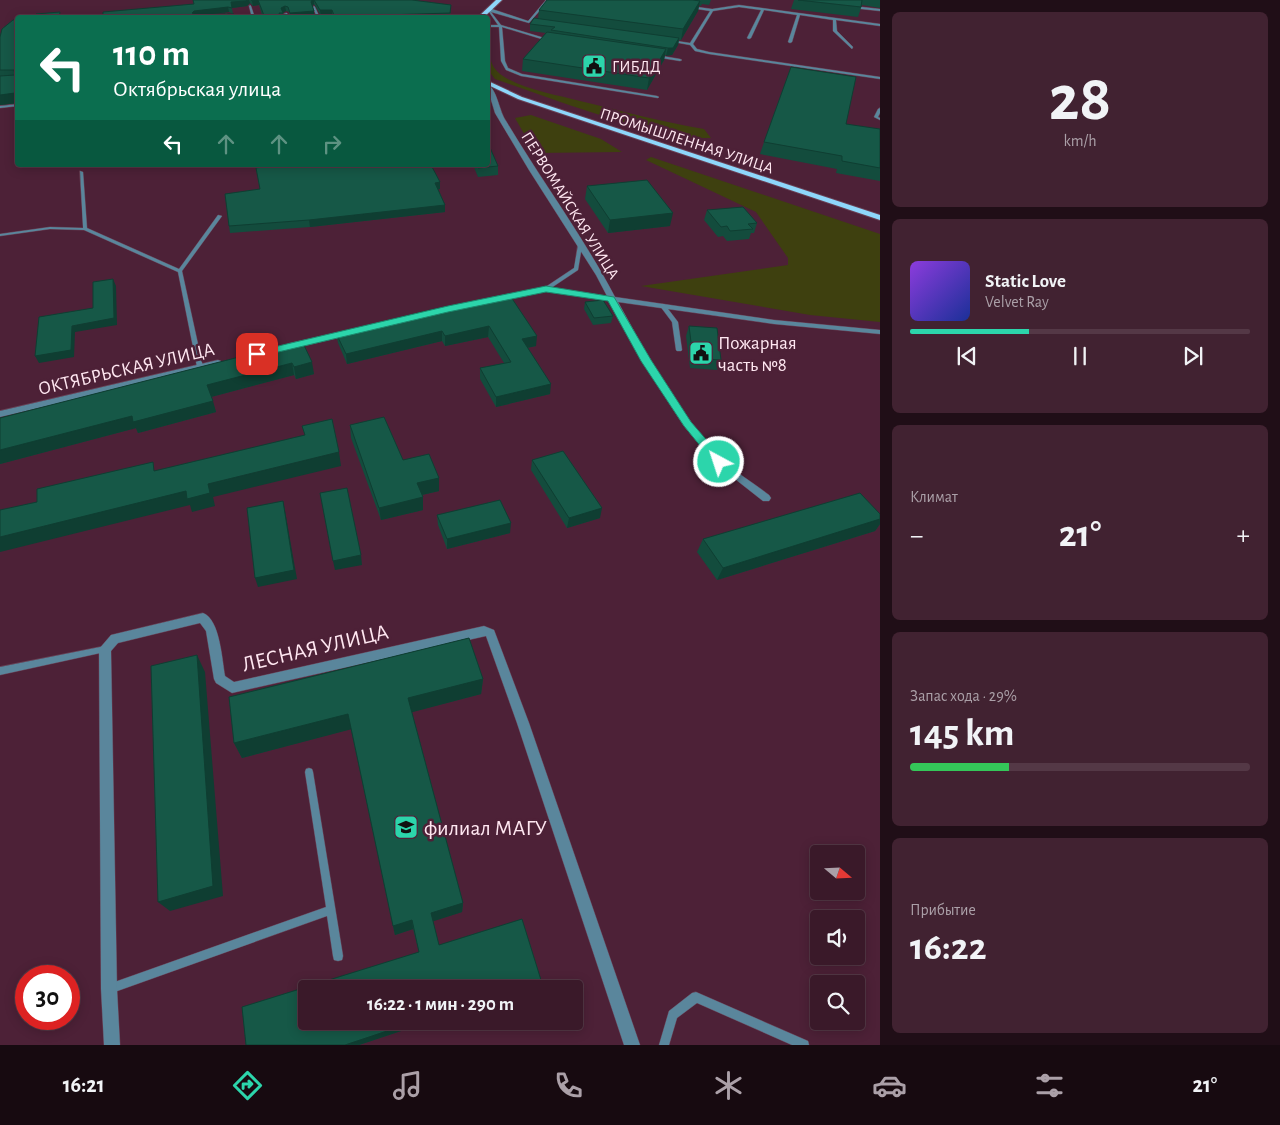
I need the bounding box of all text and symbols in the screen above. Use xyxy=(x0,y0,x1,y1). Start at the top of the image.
icon: left xyxy=(30,35,95,100)
text: 110 m xyxy=(113,37,190,72)
public building icon: ГИБДД xyxy=(581,53,607,79)
place label: ГИБДД xyxy=(612,59,661,75)
text: 28 xyxy=(1049,67,1111,132)
text: Октябрьская улица xyxy=(113,78,281,100)
street label: ПРОМЫШЛЕННАЯ УЛИЦА xyxy=(598,105,776,177)
street label: ПЕРВОМАЙСКАЯ УЛИЦА xyxy=(518,129,623,282)
icon: left xyxy=(159,130,187,158)
icon: ahead xyxy=(212,130,240,158)
icon: ahead xyxy=(265,130,293,158)
icon: right xyxy=(318,130,346,158)
text: km/h xyxy=(1063,133,1097,149)
text: Static Love xyxy=(985,272,1066,291)
text: Velvet Ray xyxy=(985,294,1049,310)
pin xyxy=(236,333,278,375)
place label: Пожарная часть №8 xyxy=(718,334,797,375)
street label: ОКТЯБРЬСКАЯ УЛИЦА xyxy=(36,340,216,399)
icon: arrive xyxy=(243,340,271,368)
public building icon: Пожарная часть №8 xyxy=(688,340,714,366)
icon: previous xyxy=(953,342,981,370)
icon: pause xyxy=(1066,342,1094,370)
icon: next xyxy=(1179,342,1207,370)
position arrow xyxy=(692,435,744,487)
text: Климат xyxy=(910,489,958,505)
text: 21° xyxy=(1059,516,1101,554)
text: − xyxy=(910,522,923,550)
text: + xyxy=(1237,522,1250,550)
street label: ЛЕСНАЯ УЛИЦА xyxy=(240,620,391,676)
text: Запас хода · 29% xyxy=(910,688,1017,704)
text: 145 km xyxy=(910,715,1014,753)
school or university icon: филиал МАГУ xyxy=(393,814,419,840)
place label: филиал МАГУ xyxy=(424,817,548,839)
north arrow xyxy=(810,845,865,900)
map controls xyxy=(810,845,865,1030)
text: Прибытие xyxy=(910,902,976,918)
button: sound xyxy=(810,910,865,965)
text: 16:22 xyxy=(910,929,987,967)
speed limit sign: 30 xyxy=(15,965,80,1030)
button: search xyxy=(810,975,865,1030)
text: 16:22 · 1 мин · 290 m xyxy=(367,995,514,1014)
icon: directions xyxy=(230,1068,265,1103)
icon: music xyxy=(390,1068,425,1103)
icon: phone xyxy=(551,1068,586,1103)
icon: climate xyxy=(711,1068,746,1103)
icon: car xyxy=(872,1068,907,1103)
icon: filters xyxy=(1032,1068,1067,1103)
text: 16:21 xyxy=(63,1074,105,1096)
text: 21° xyxy=(1193,1074,1217,1096)

